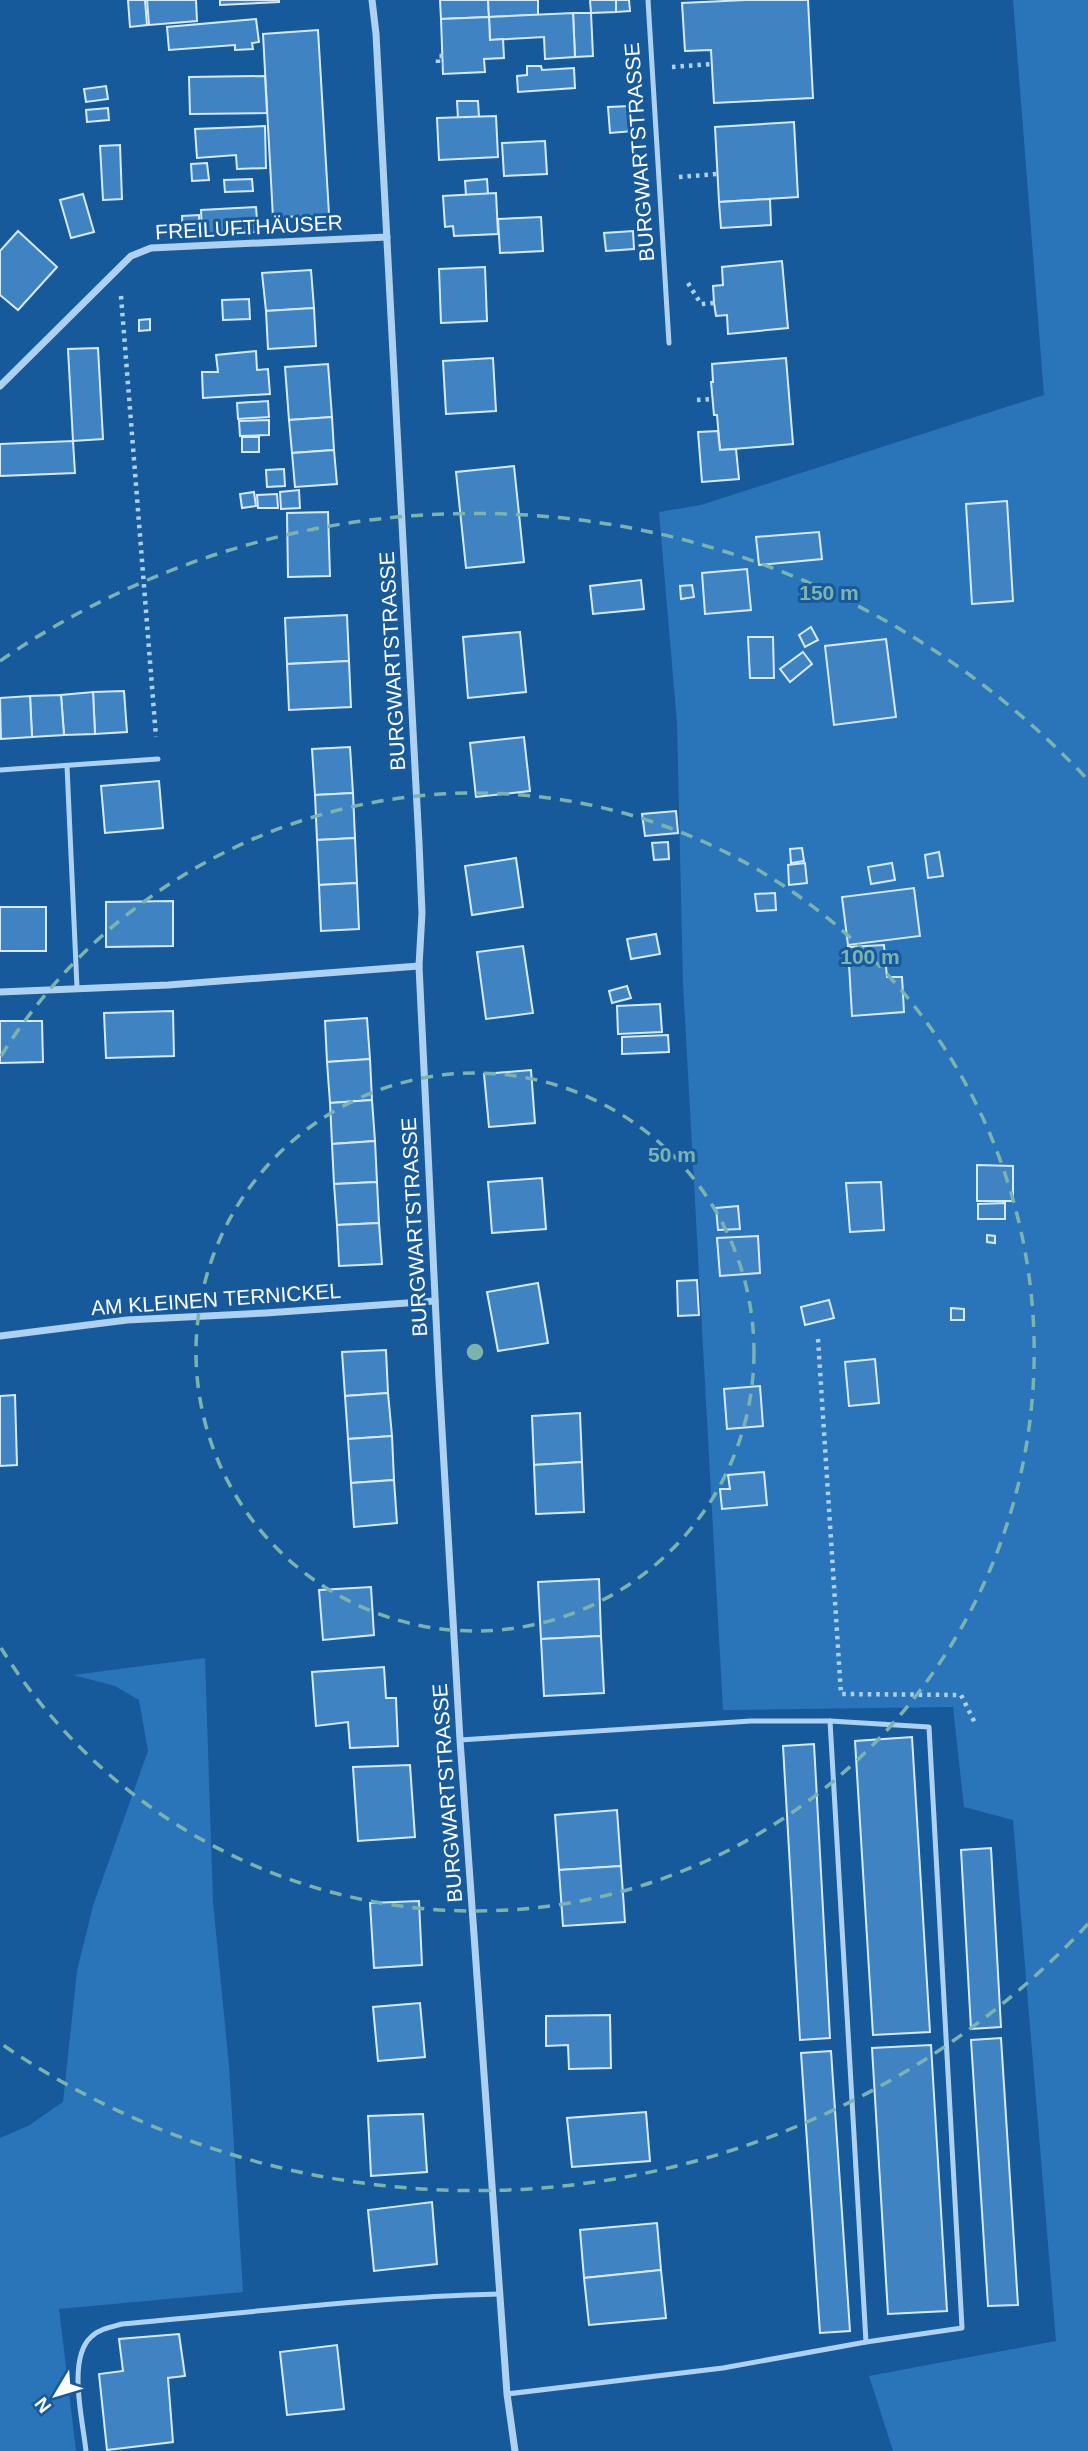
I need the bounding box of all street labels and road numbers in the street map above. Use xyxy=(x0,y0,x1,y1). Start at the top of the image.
street label: BURGWARTSTRASSE xyxy=(620,42,658,262)
street label: FREILUFTHÄUSER xyxy=(155,211,343,243)
street label: BURGWARTSTRASSE xyxy=(375,551,409,771)
street label: BURGWARTSTRASSE xyxy=(397,1117,431,1337)
street label: AM KLEINEN TERNICKEL xyxy=(90,1279,342,1319)
street label: BURGWARTSTRASSE xyxy=(428,1683,466,1903)

